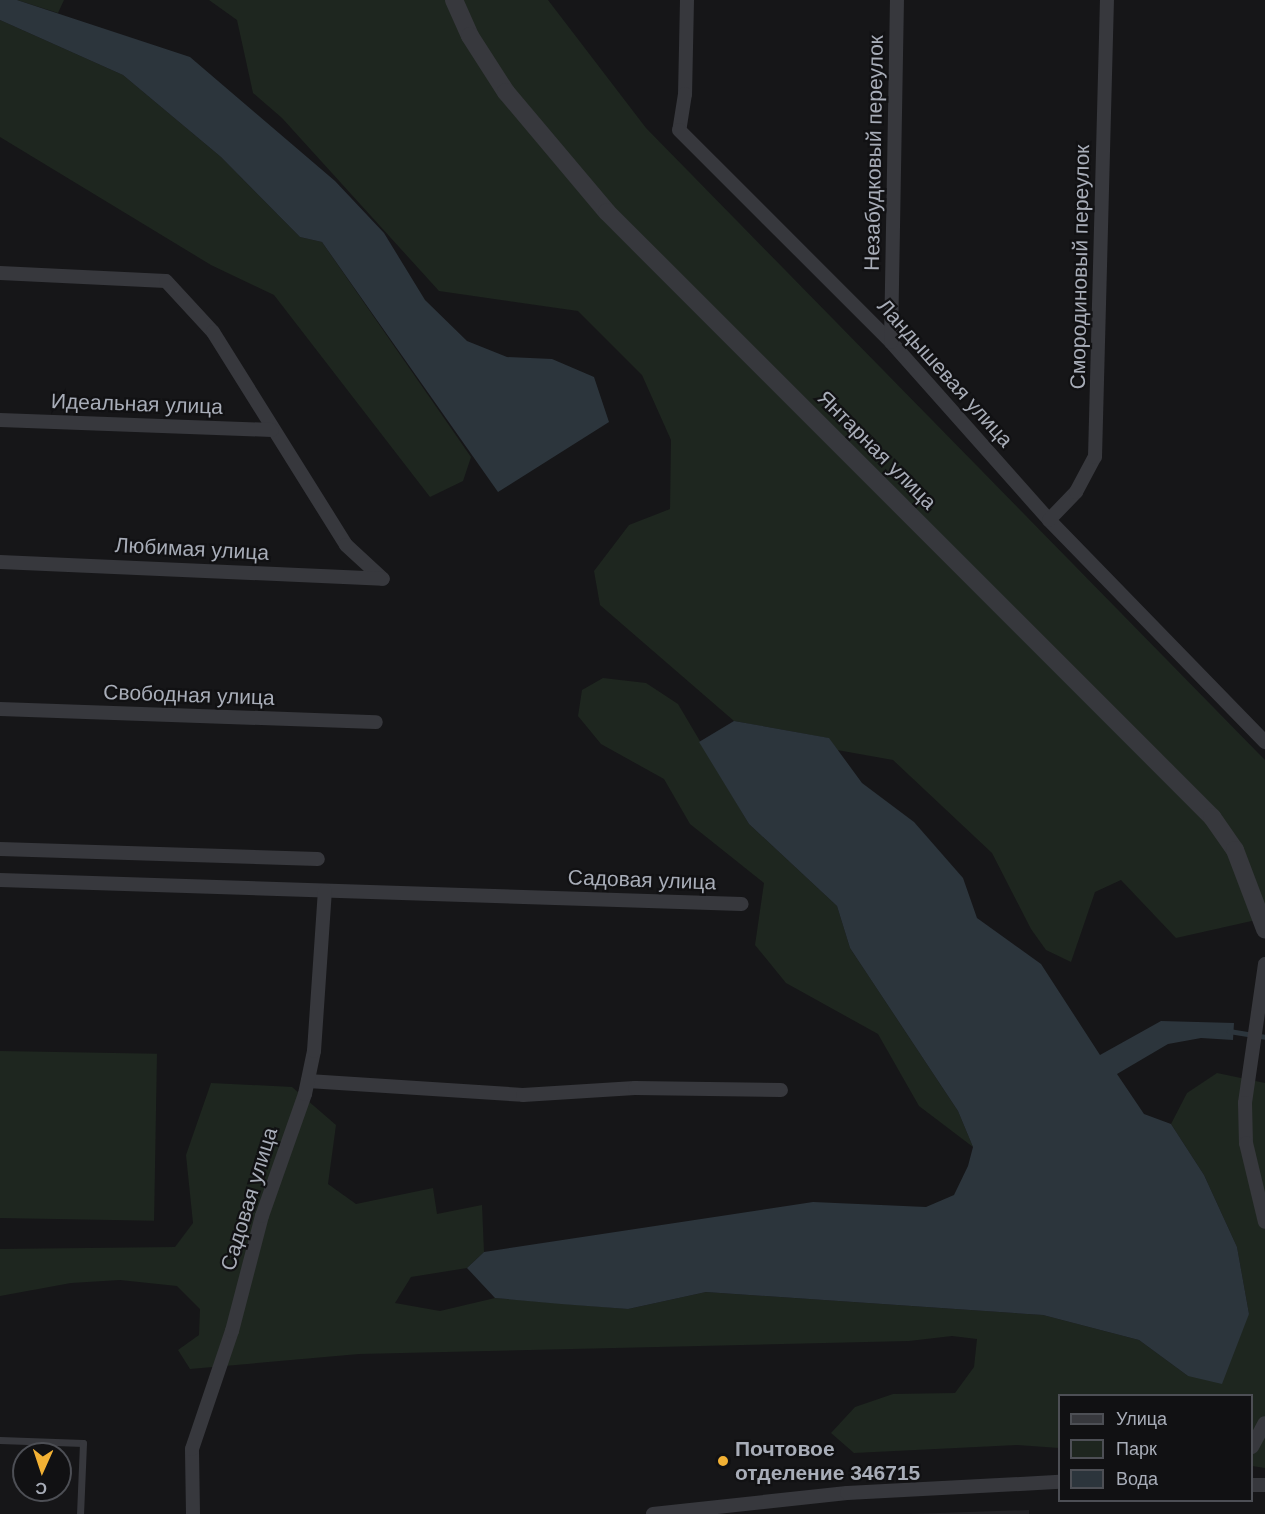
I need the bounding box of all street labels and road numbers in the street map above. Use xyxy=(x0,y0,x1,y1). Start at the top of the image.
street label: Незабудковый переулок xyxy=(859,35,889,271)
street label: Смородиновый переулок xyxy=(1065,144,1095,390)
street label: Ландышевая улица xyxy=(872,294,1018,452)
street label: Янтарная улица xyxy=(812,385,942,515)
street label: Идеальная улица xyxy=(51,388,223,420)
street label: Любимая улица xyxy=(114,532,270,566)
street label: Свободная улица xyxy=(103,679,275,711)
street label: Садовая улица xyxy=(567,865,717,895)
street label: Садовая улица xyxy=(215,1124,283,1274)

